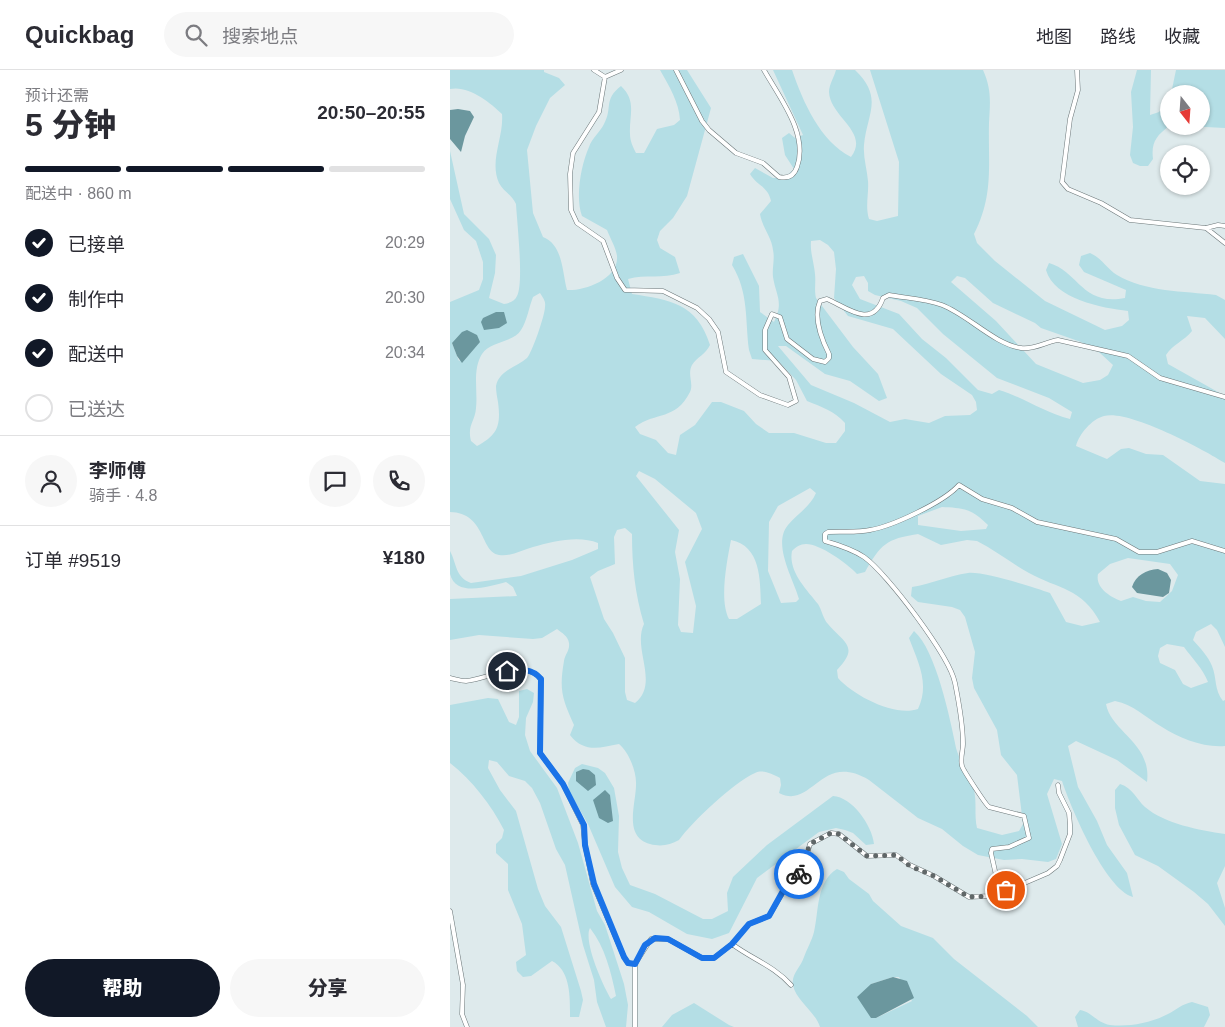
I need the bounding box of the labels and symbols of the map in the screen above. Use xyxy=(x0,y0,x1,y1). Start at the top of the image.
north arrow xyxy=(1160,85,1210,135)
pin xyxy=(486,650,528,692)
courier xyxy=(774,849,824,899)
pin xyxy=(985,869,1027,911)

